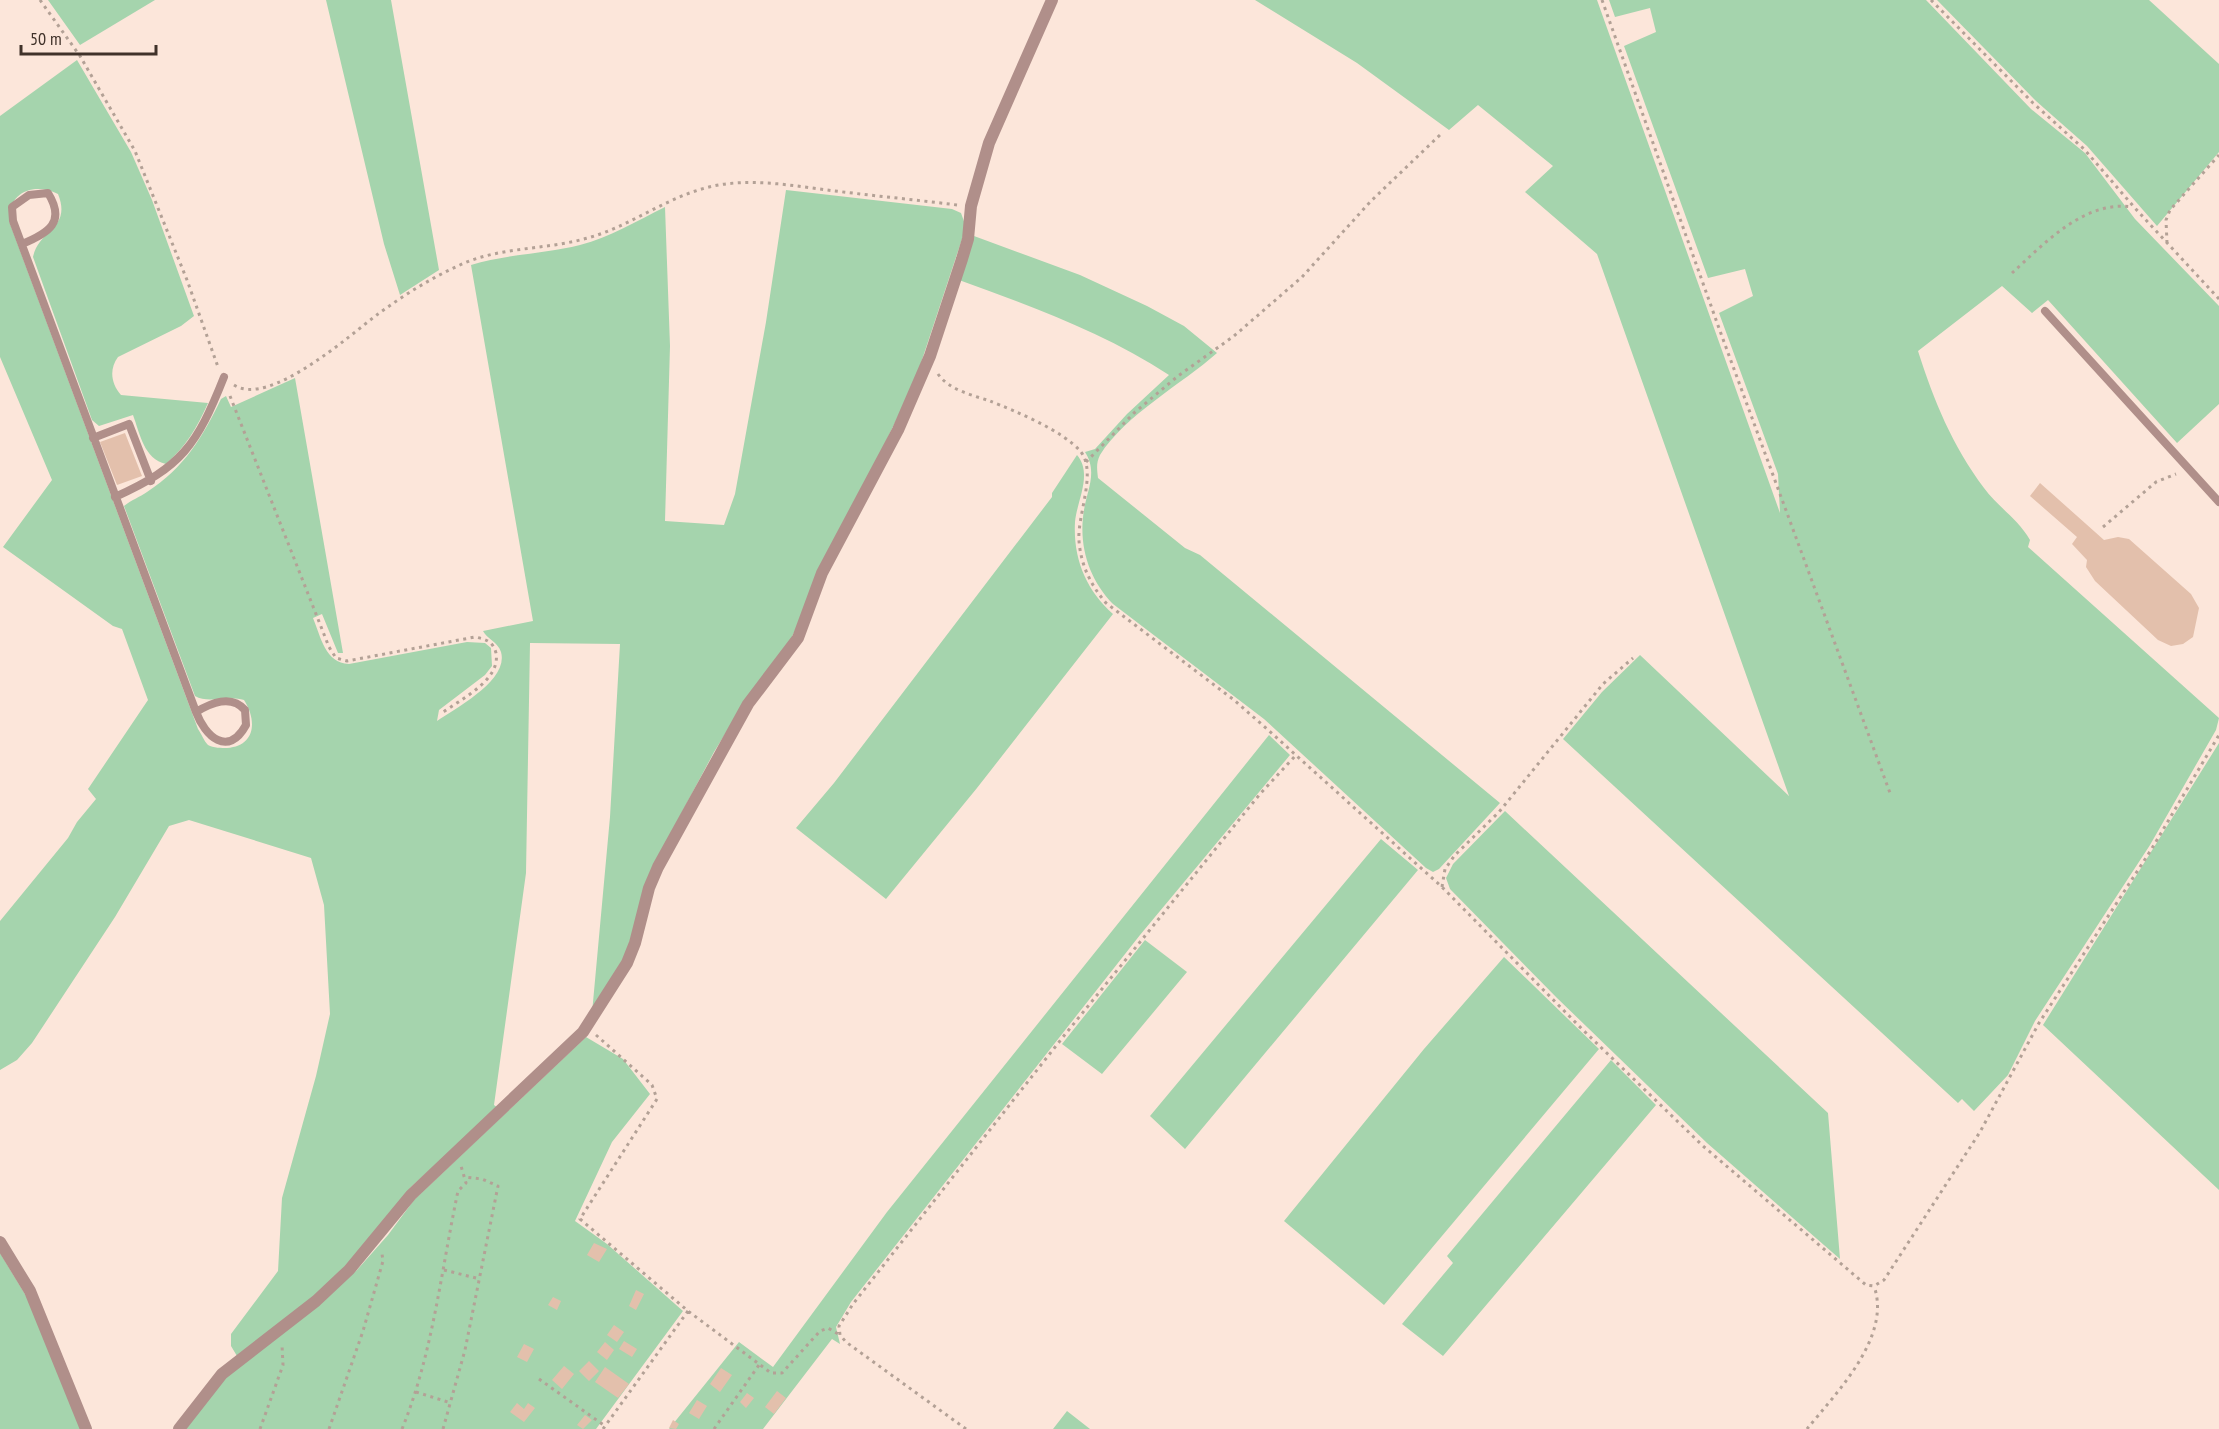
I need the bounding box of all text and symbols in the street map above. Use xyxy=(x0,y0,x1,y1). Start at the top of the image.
scale bar xyxy=(21,18,156,56)
text: 50 m xyxy=(30,27,62,50)

